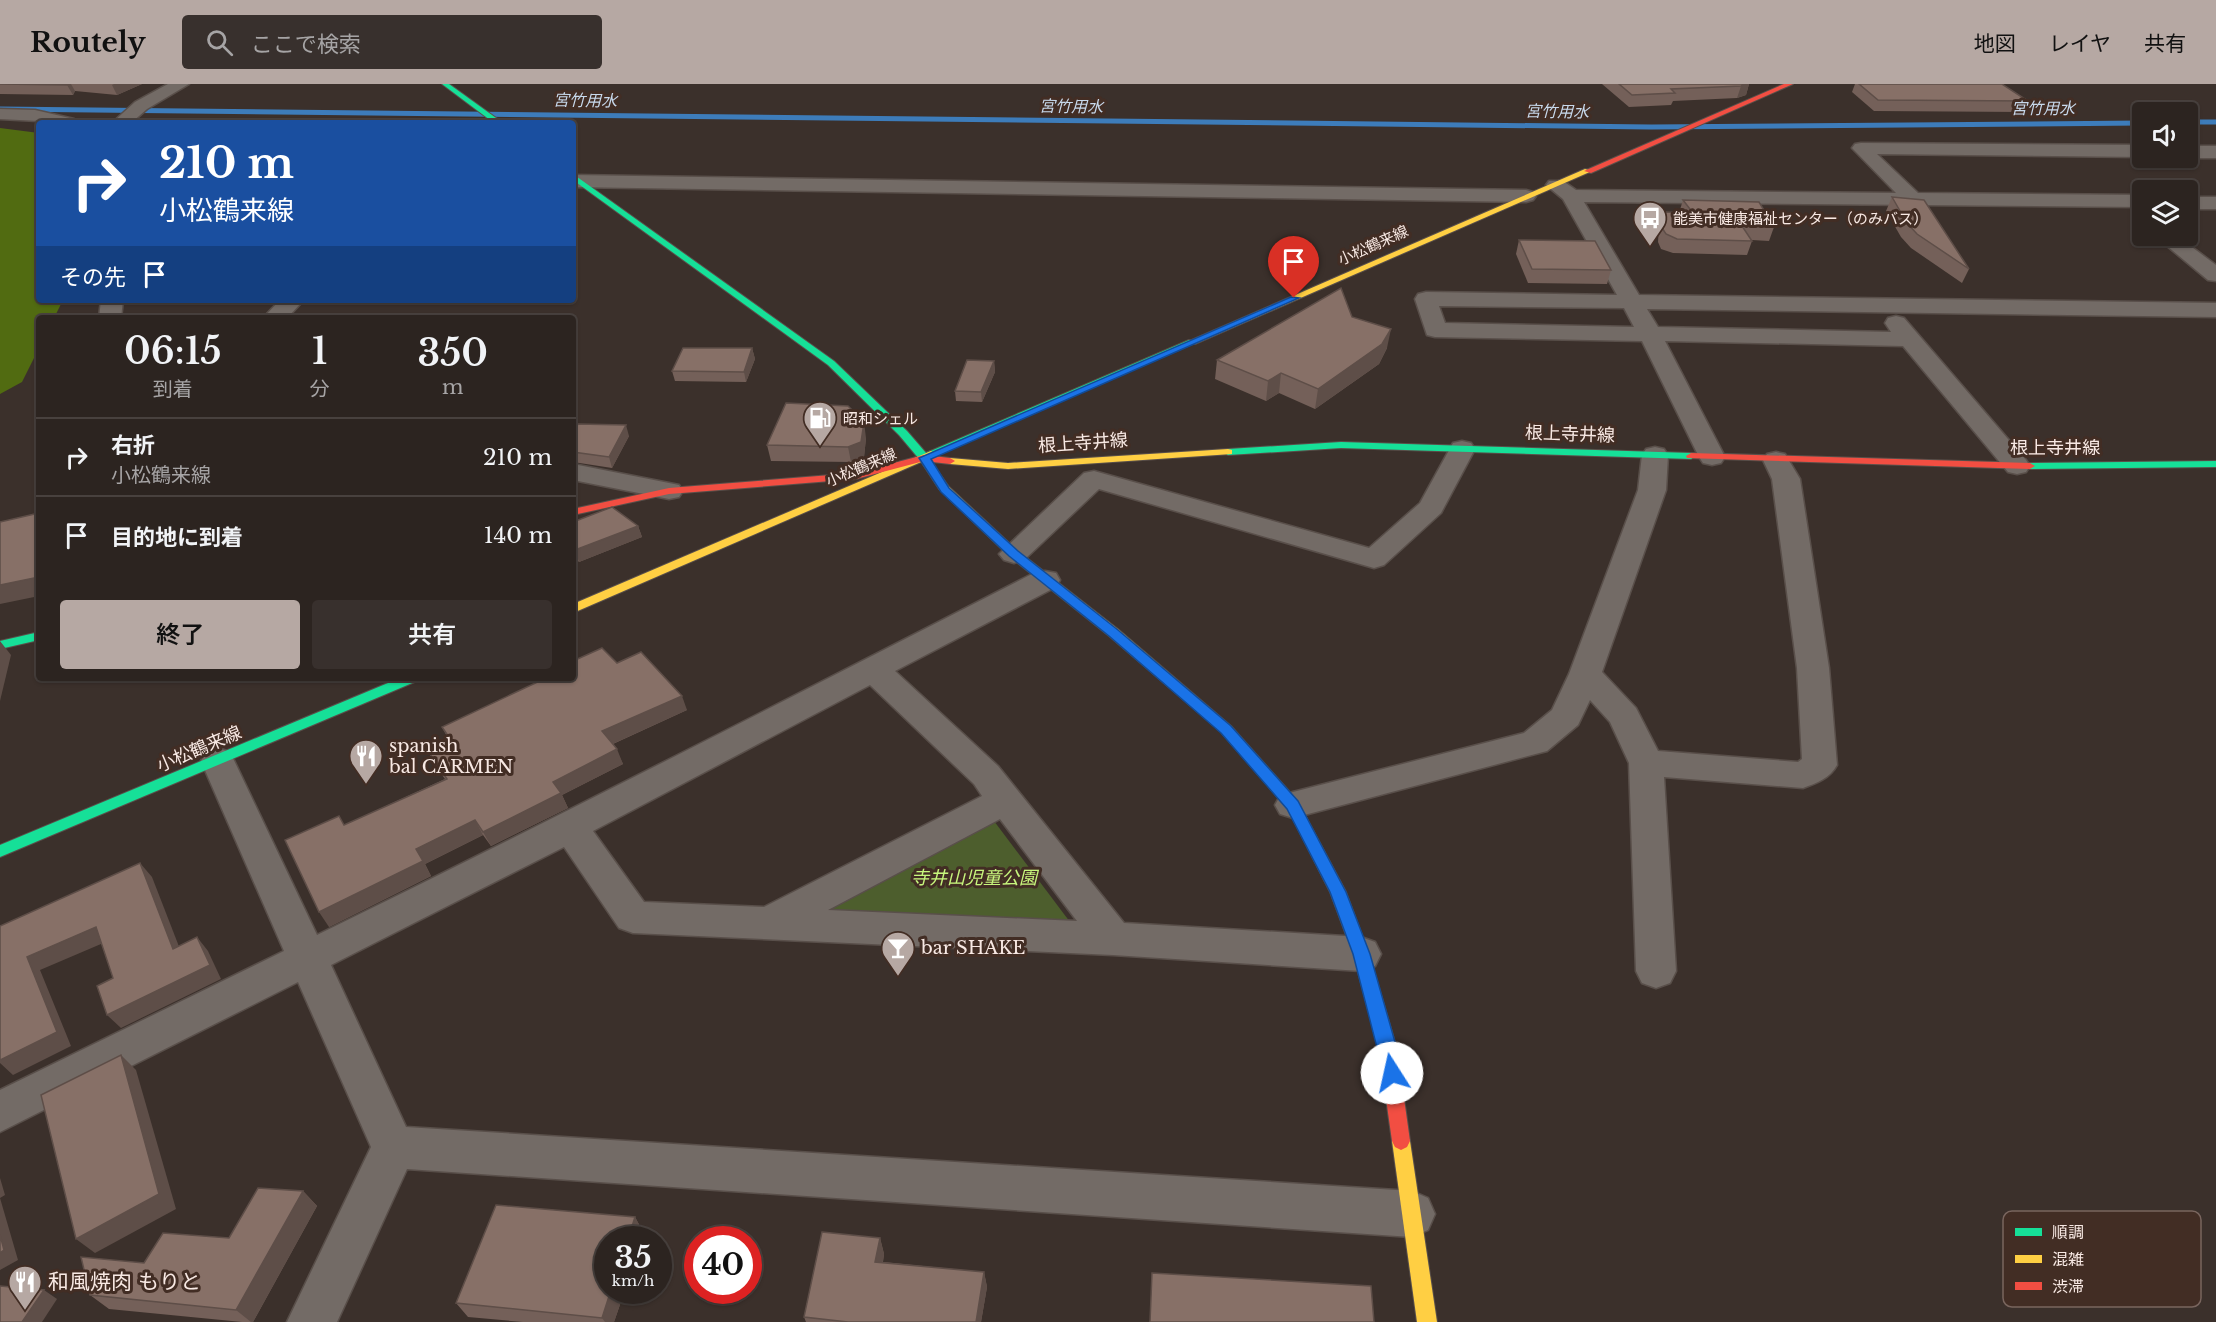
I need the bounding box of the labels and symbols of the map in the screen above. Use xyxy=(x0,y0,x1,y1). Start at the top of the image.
water label: 宮竹用水 xyxy=(553,89,619,111)
water label: 宮竹用水 xyxy=(1039,95,1105,117)
water label: 宮竹用水 xyxy=(2011,98,2077,118)
water label: 宮竹用水 xyxy=(1525,100,1591,122)
bus stop icon: 能美市健康福祉センター（のみバス） xyxy=(1632,200,1668,247)
place label: 能美市健康福祉センター（のみバス） xyxy=(1673,209,1928,228)
street label: 小松鶴来線 xyxy=(1335,221,1411,269)
pin xyxy=(1268,236,1319,298)
fuel station icon: 昭和シェル xyxy=(802,400,838,447)
place label: 昭和シェル xyxy=(843,409,918,428)
street label: 根上寺井線 xyxy=(1525,421,1615,447)
street label: 根上寺井線 xyxy=(1037,429,1129,457)
street label: 根上寺井線 xyxy=(2010,437,2100,459)
street label: 小松鶴来線 xyxy=(823,444,899,490)
street label: 小松鶴来線 xyxy=(153,721,245,777)
place label: spanish bal CARMEN xyxy=(388,735,513,778)
restaurant icon: spanish bal CARMEN xyxy=(348,738,384,785)
park label: 寺井山児童公園 xyxy=(911,867,1040,889)
bar icon: bar SHAKE xyxy=(880,930,916,977)
place label: bar SHAKE xyxy=(920,937,1025,959)
position arrow xyxy=(1360,1041,1424,1105)
legend xyxy=(2003,1211,2201,1307)
text: 順調 xyxy=(2052,1222,2084,1242)
speed limit sign: 40 xyxy=(684,1226,762,1304)
text: 混雑 xyxy=(2052,1249,2084,1269)
restaurant icon: 和風焼肉 もりと xyxy=(7,1264,43,1311)
place label: 和風焼肉 もりと xyxy=(48,1269,201,1295)
text: 渋滞 xyxy=(2052,1276,2084,1296)

